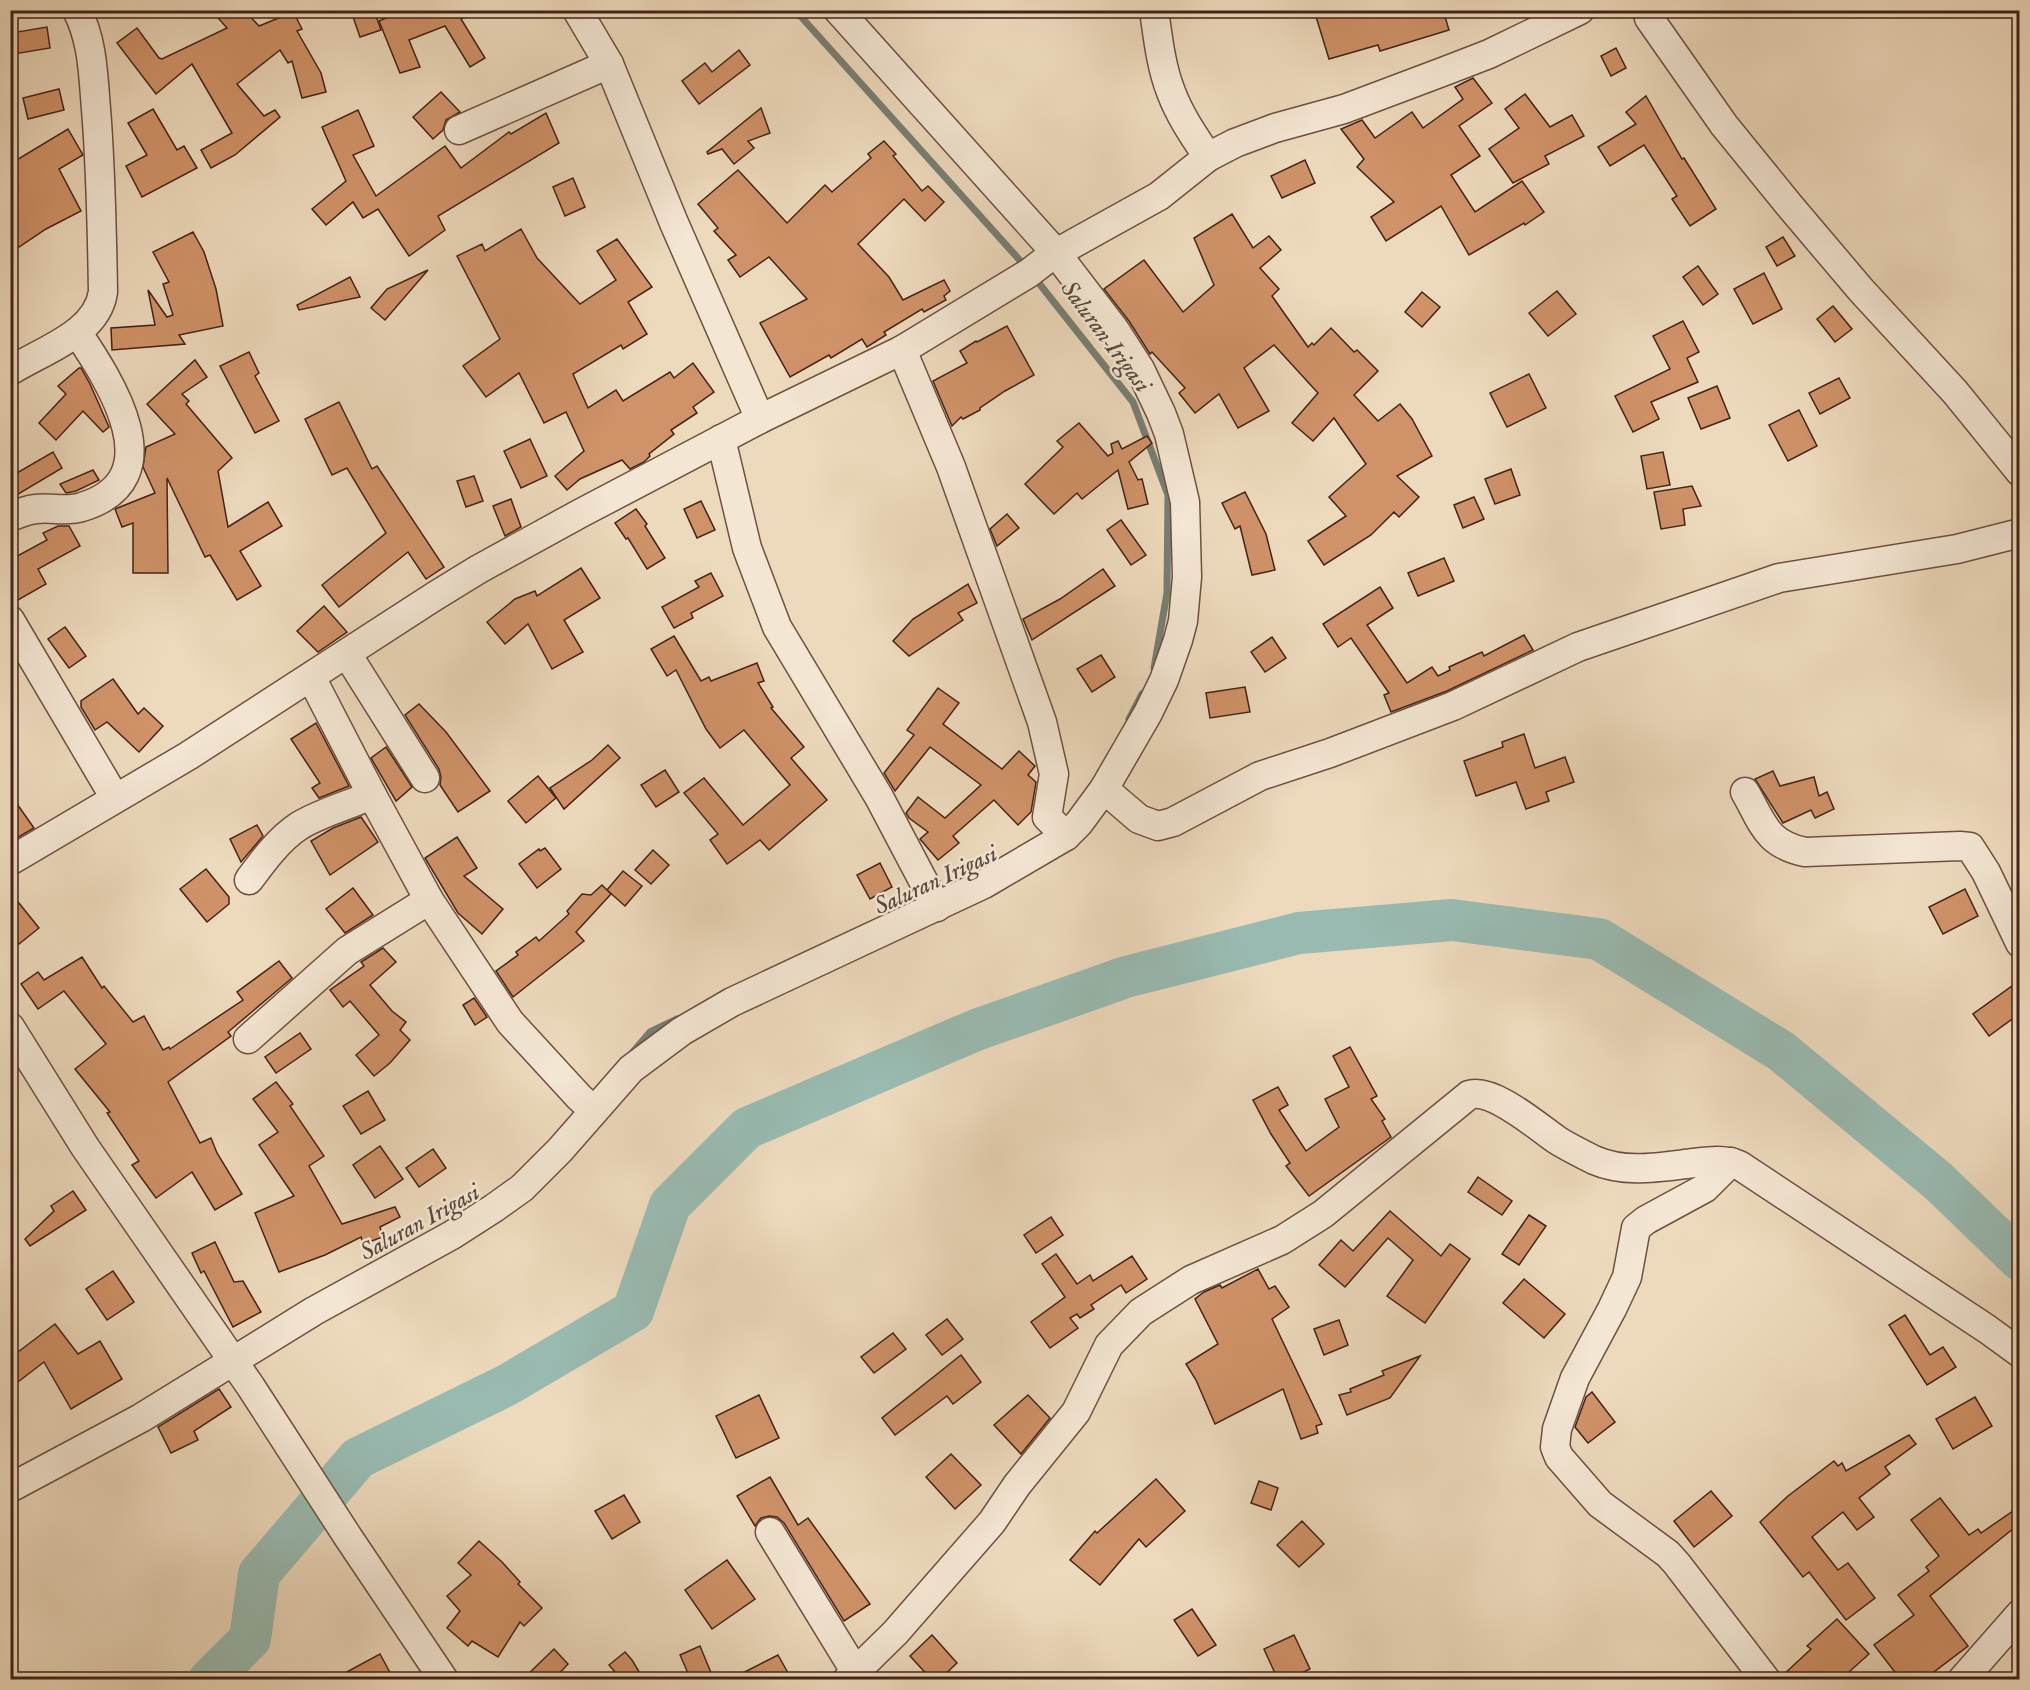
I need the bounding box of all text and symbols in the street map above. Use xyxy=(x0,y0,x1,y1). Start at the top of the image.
water label: Saluran Irigasi xyxy=(1053,275,1158,401)
water label: Saluran Irigasi xyxy=(869,838,1004,923)
water label: Saluran Irigasi xyxy=(355,1176,487,1269)

